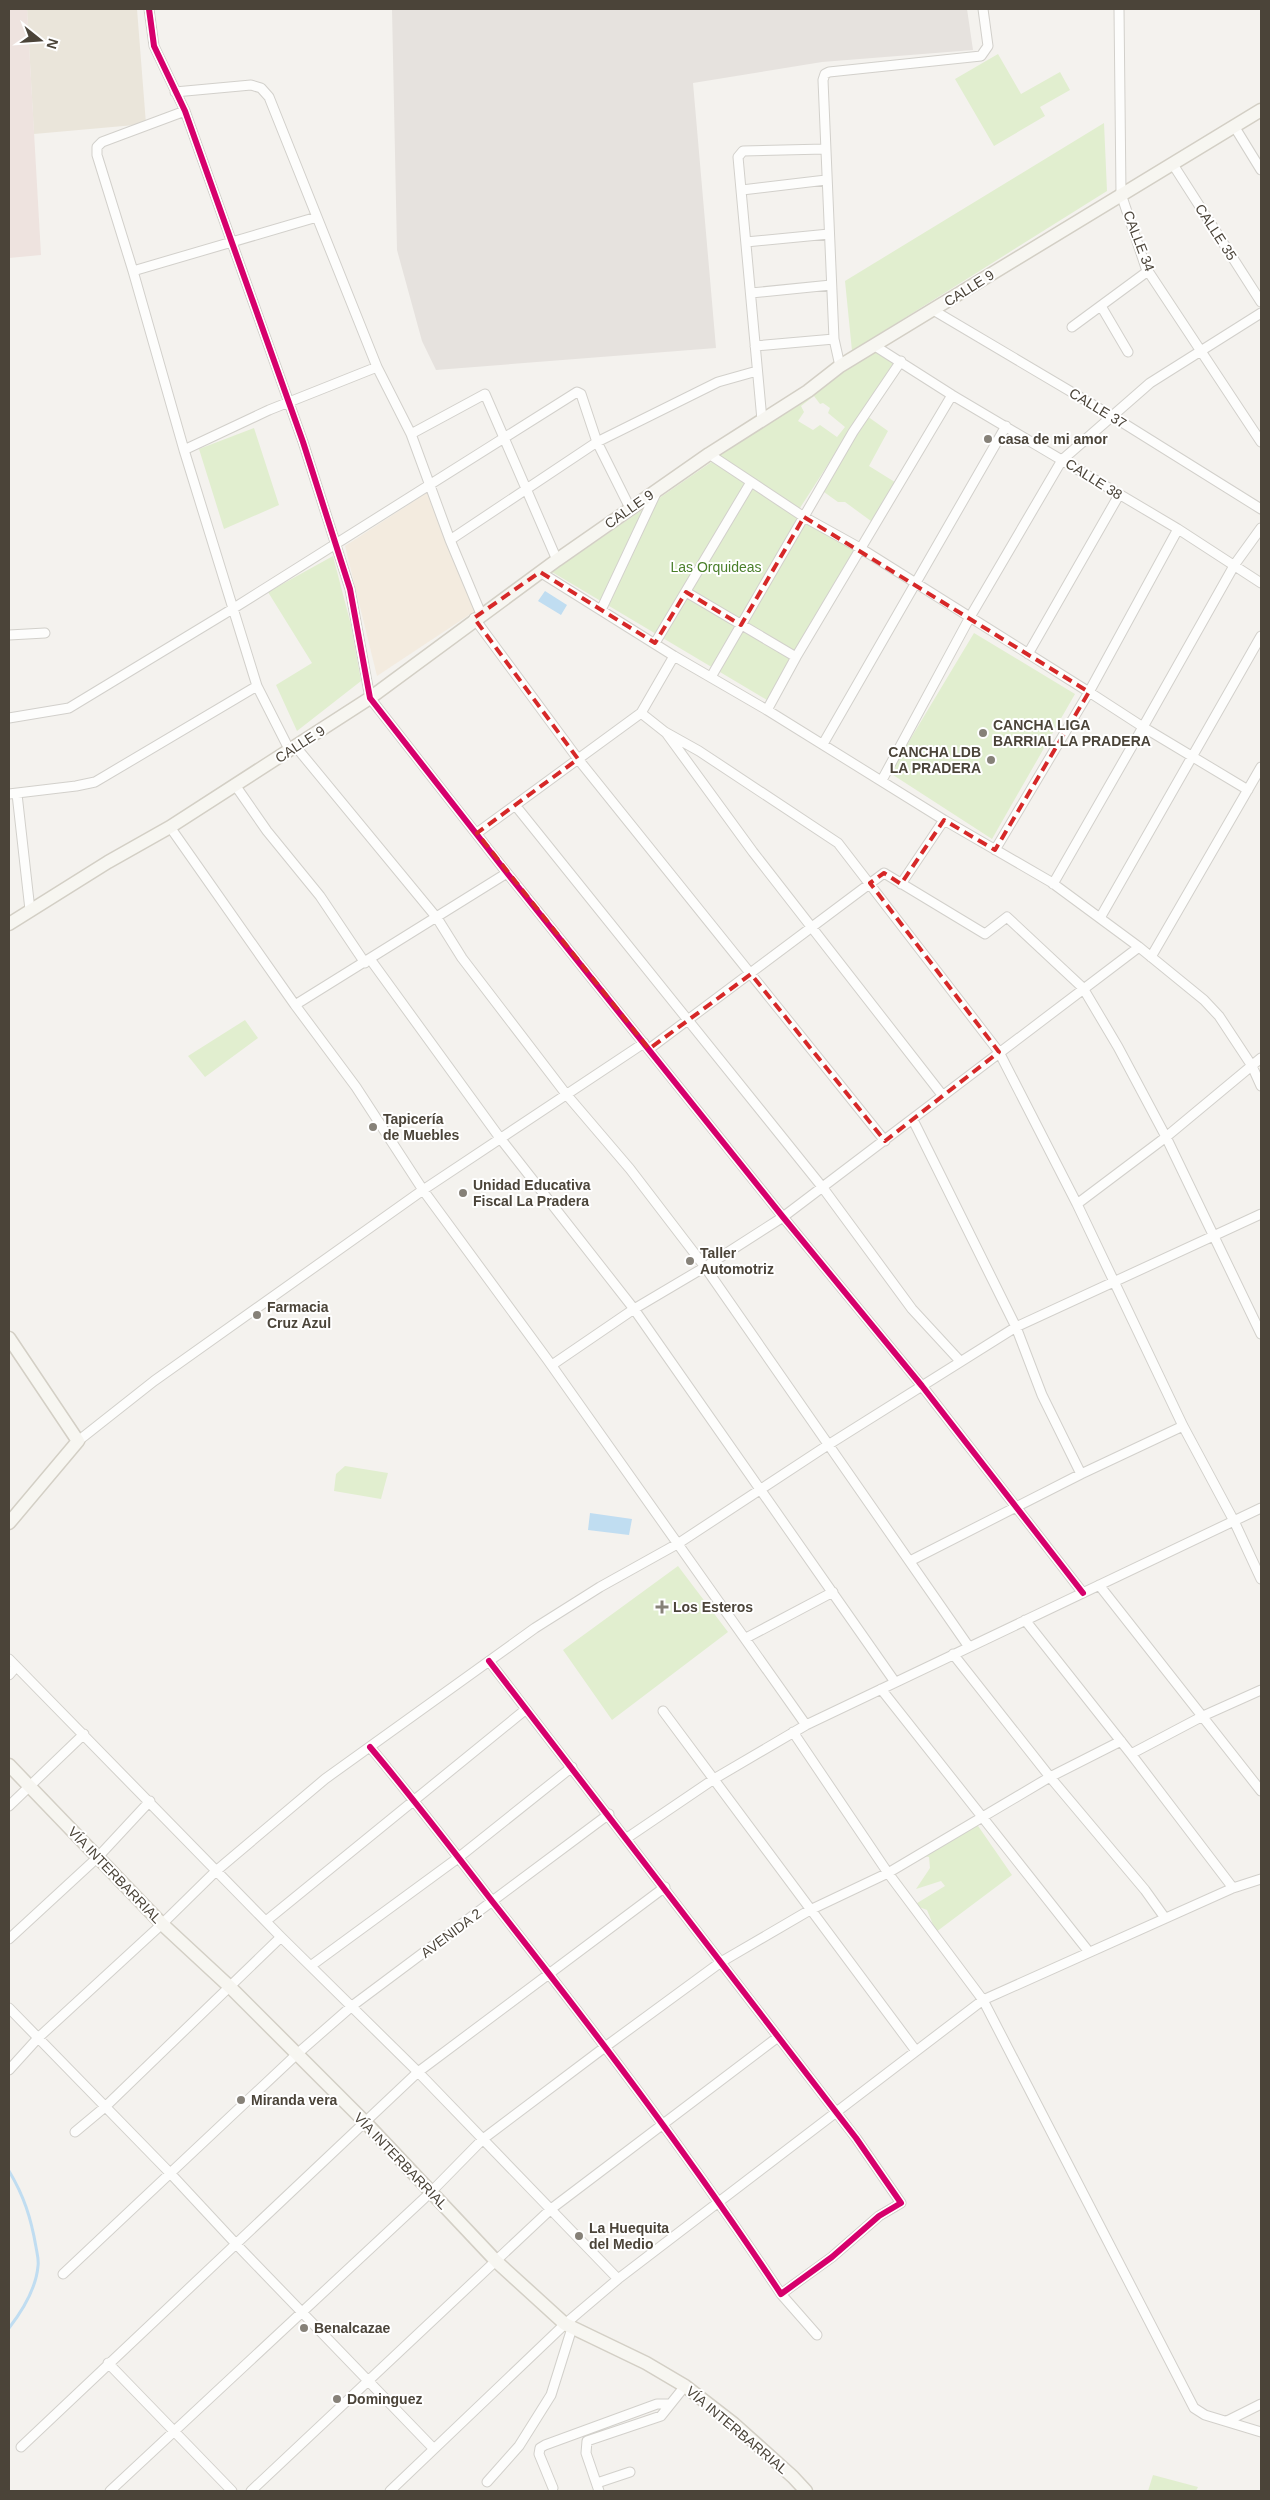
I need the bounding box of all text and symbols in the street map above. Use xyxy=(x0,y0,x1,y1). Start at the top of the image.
north arrow xyxy=(15,15,65,65)
text: N xyxy=(43,37,62,51)
street label: CALLE 35 xyxy=(1192,201,1240,263)
street label: CALLE 34 xyxy=(1120,208,1158,274)
street label: CALLE 9 xyxy=(941,266,997,310)
street label: CALLE 37 xyxy=(1067,385,1130,431)
place label: casa de mi amor xyxy=(998,431,1108,447)
marker: casa de mi amor xyxy=(982,433,994,445)
street label: CALLE 38 xyxy=(1063,455,1125,503)
street label: CALLE 9 xyxy=(601,486,657,532)
park label: Las Orquideas xyxy=(670,559,762,575)
place label: CANCHA LIGA BARRIAL LA PRADERA xyxy=(993,717,1151,749)
street label: CALLE 9 xyxy=(272,722,328,766)
marker: CANCHA LIGA BARRIAL LA PRADERA xyxy=(977,727,989,739)
place label: CANCHA LDB LA PRADERA xyxy=(888,744,981,776)
marker: CANCHA LDB LA PRADERA xyxy=(985,754,997,766)
place label: Tapicería de Muebles xyxy=(383,1111,459,1143)
marker: Tapicería de Muebles xyxy=(367,1121,379,1133)
place label: Unidad Educativa Fiscal La Pradera xyxy=(473,1177,591,1209)
marker: Unidad Educativa Fiscal La Pradera xyxy=(457,1187,469,1199)
place label: Taller Automotriz xyxy=(700,1245,774,1277)
marker: Taller Automotriz xyxy=(684,1255,696,1267)
place label: Farmacia Cruz Azul xyxy=(267,1299,331,1331)
marker: Farmacia Cruz Azul xyxy=(251,1309,263,1321)
place label: Los Esteros xyxy=(673,1599,753,1615)
marker: Los Esteros xyxy=(655,1600,669,1614)
street label: VÍA INTERBARRIAL xyxy=(65,1824,165,1927)
street label: AVENIDA 2 xyxy=(418,1905,484,1961)
place label: Miranda vera xyxy=(251,2092,338,2108)
marker: Miranda vera xyxy=(235,2094,247,2106)
street label: VÍA INTERBARRIAL xyxy=(351,2110,451,2213)
place label: La Huequita del Medio xyxy=(589,2220,669,2252)
marker: La Huequita del Medio xyxy=(573,2230,585,2242)
place label: Benalcazae xyxy=(314,2320,390,2336)
marker: Benalcazae xyxy=(298,2322,310,2334)
street label: VÍA INTERBARRIAL xyxy=(683,2383,791,2477)
place label: Dominguez xyxy=(347,2391,422,2407)
marker: Dominguez xyxy=(331,2393,343,2405)

